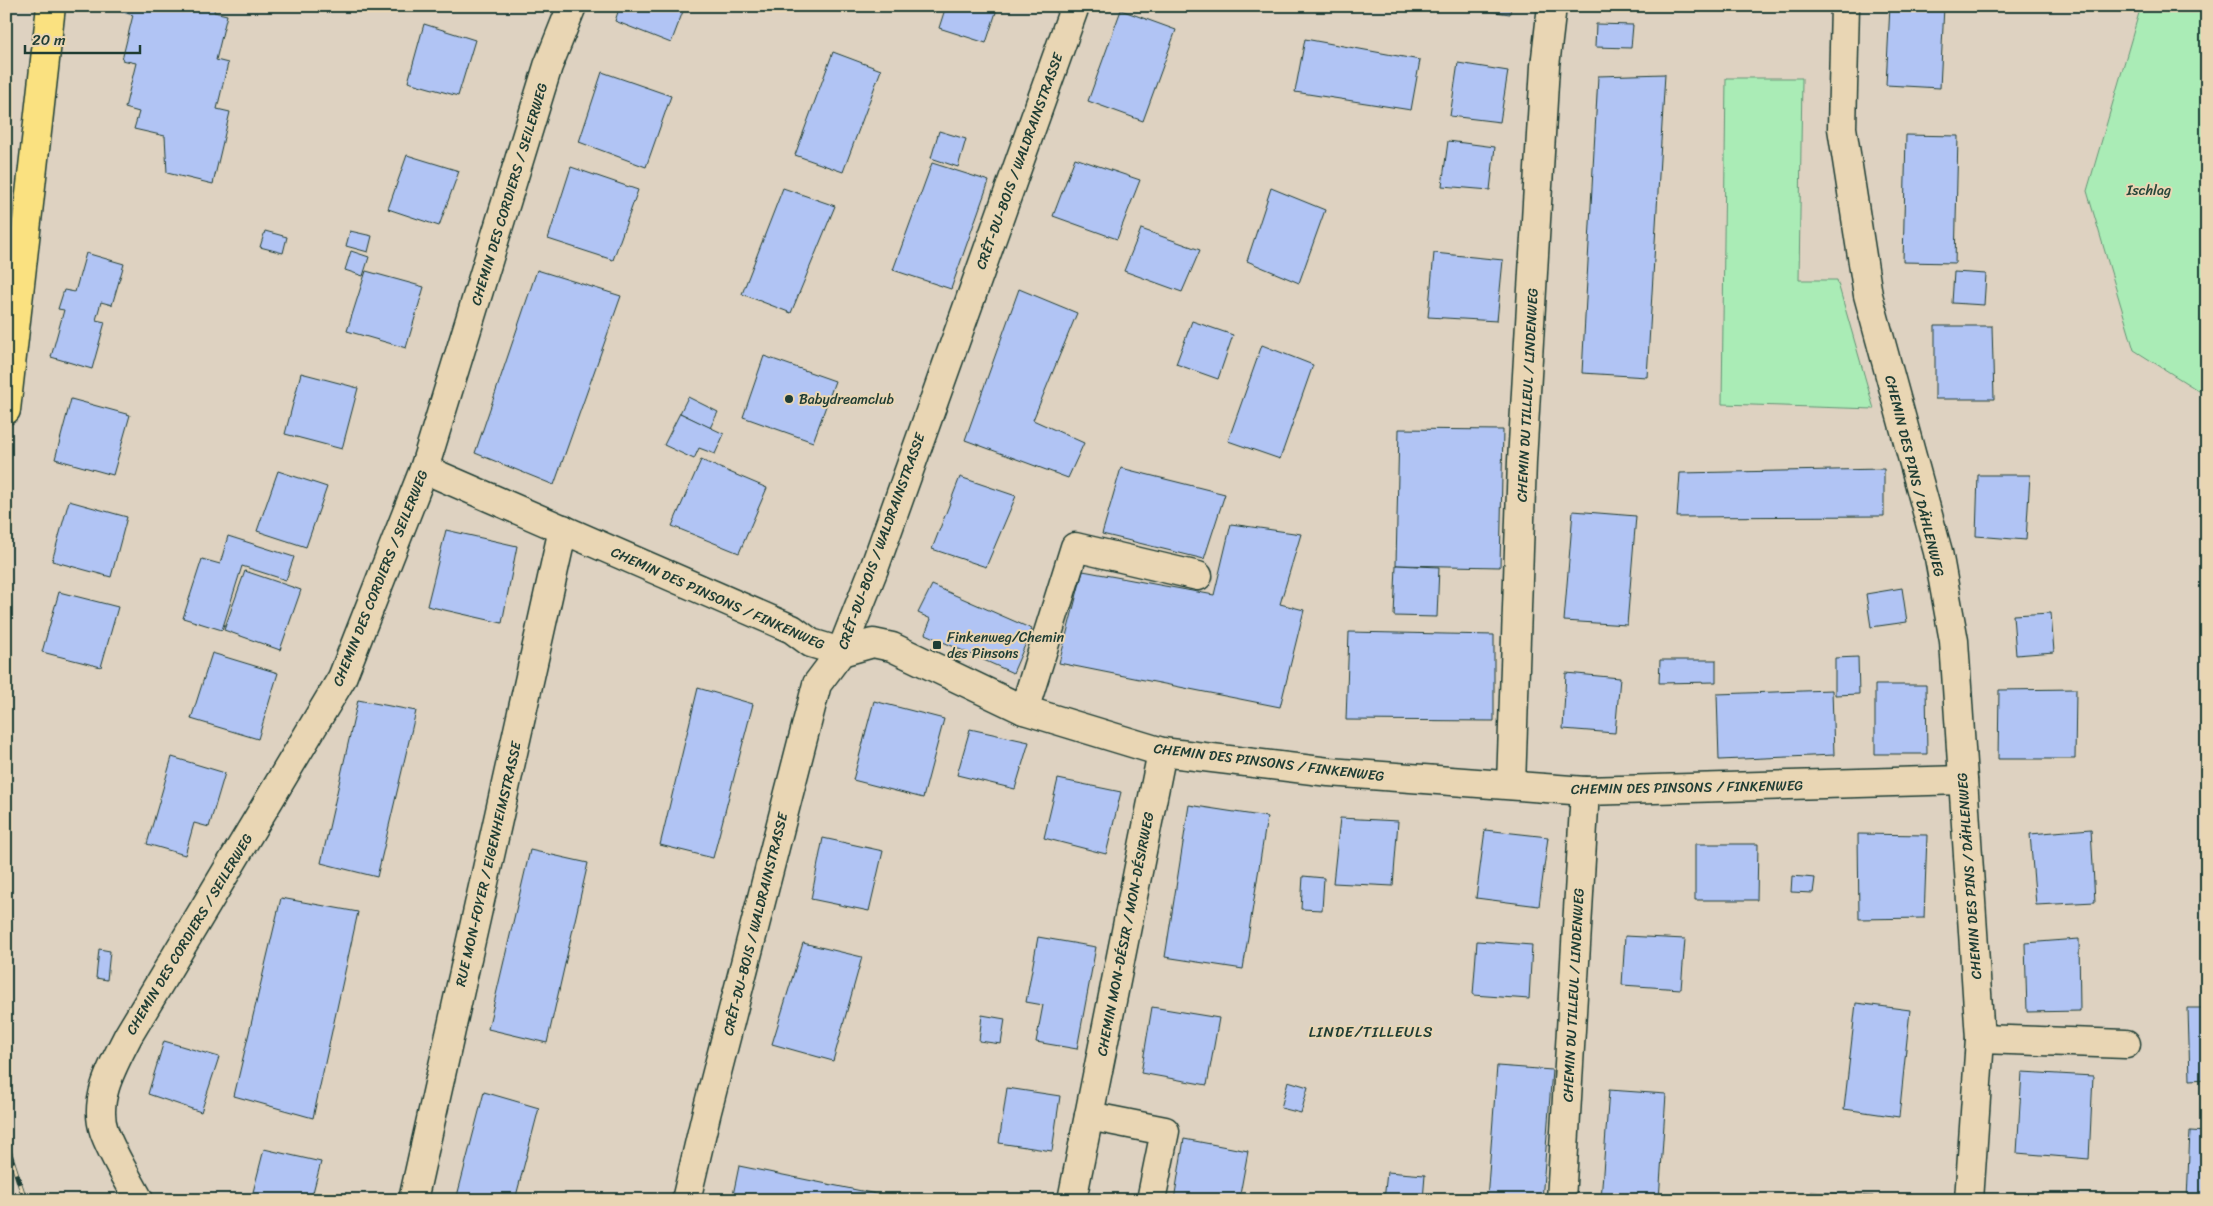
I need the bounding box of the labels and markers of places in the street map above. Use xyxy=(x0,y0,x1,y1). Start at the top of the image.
place label: Babydreamclub xyxy=(799,387,894,412)
marker: Babydreamclub xyxy=(783,393,795,405)
place label: Finkenweg/Chemin des Pinsons xyxy=(947,625,1065,666)
marker: Finkenweg/Chemin des Pinsons xyxy=(931,639,943,651)

